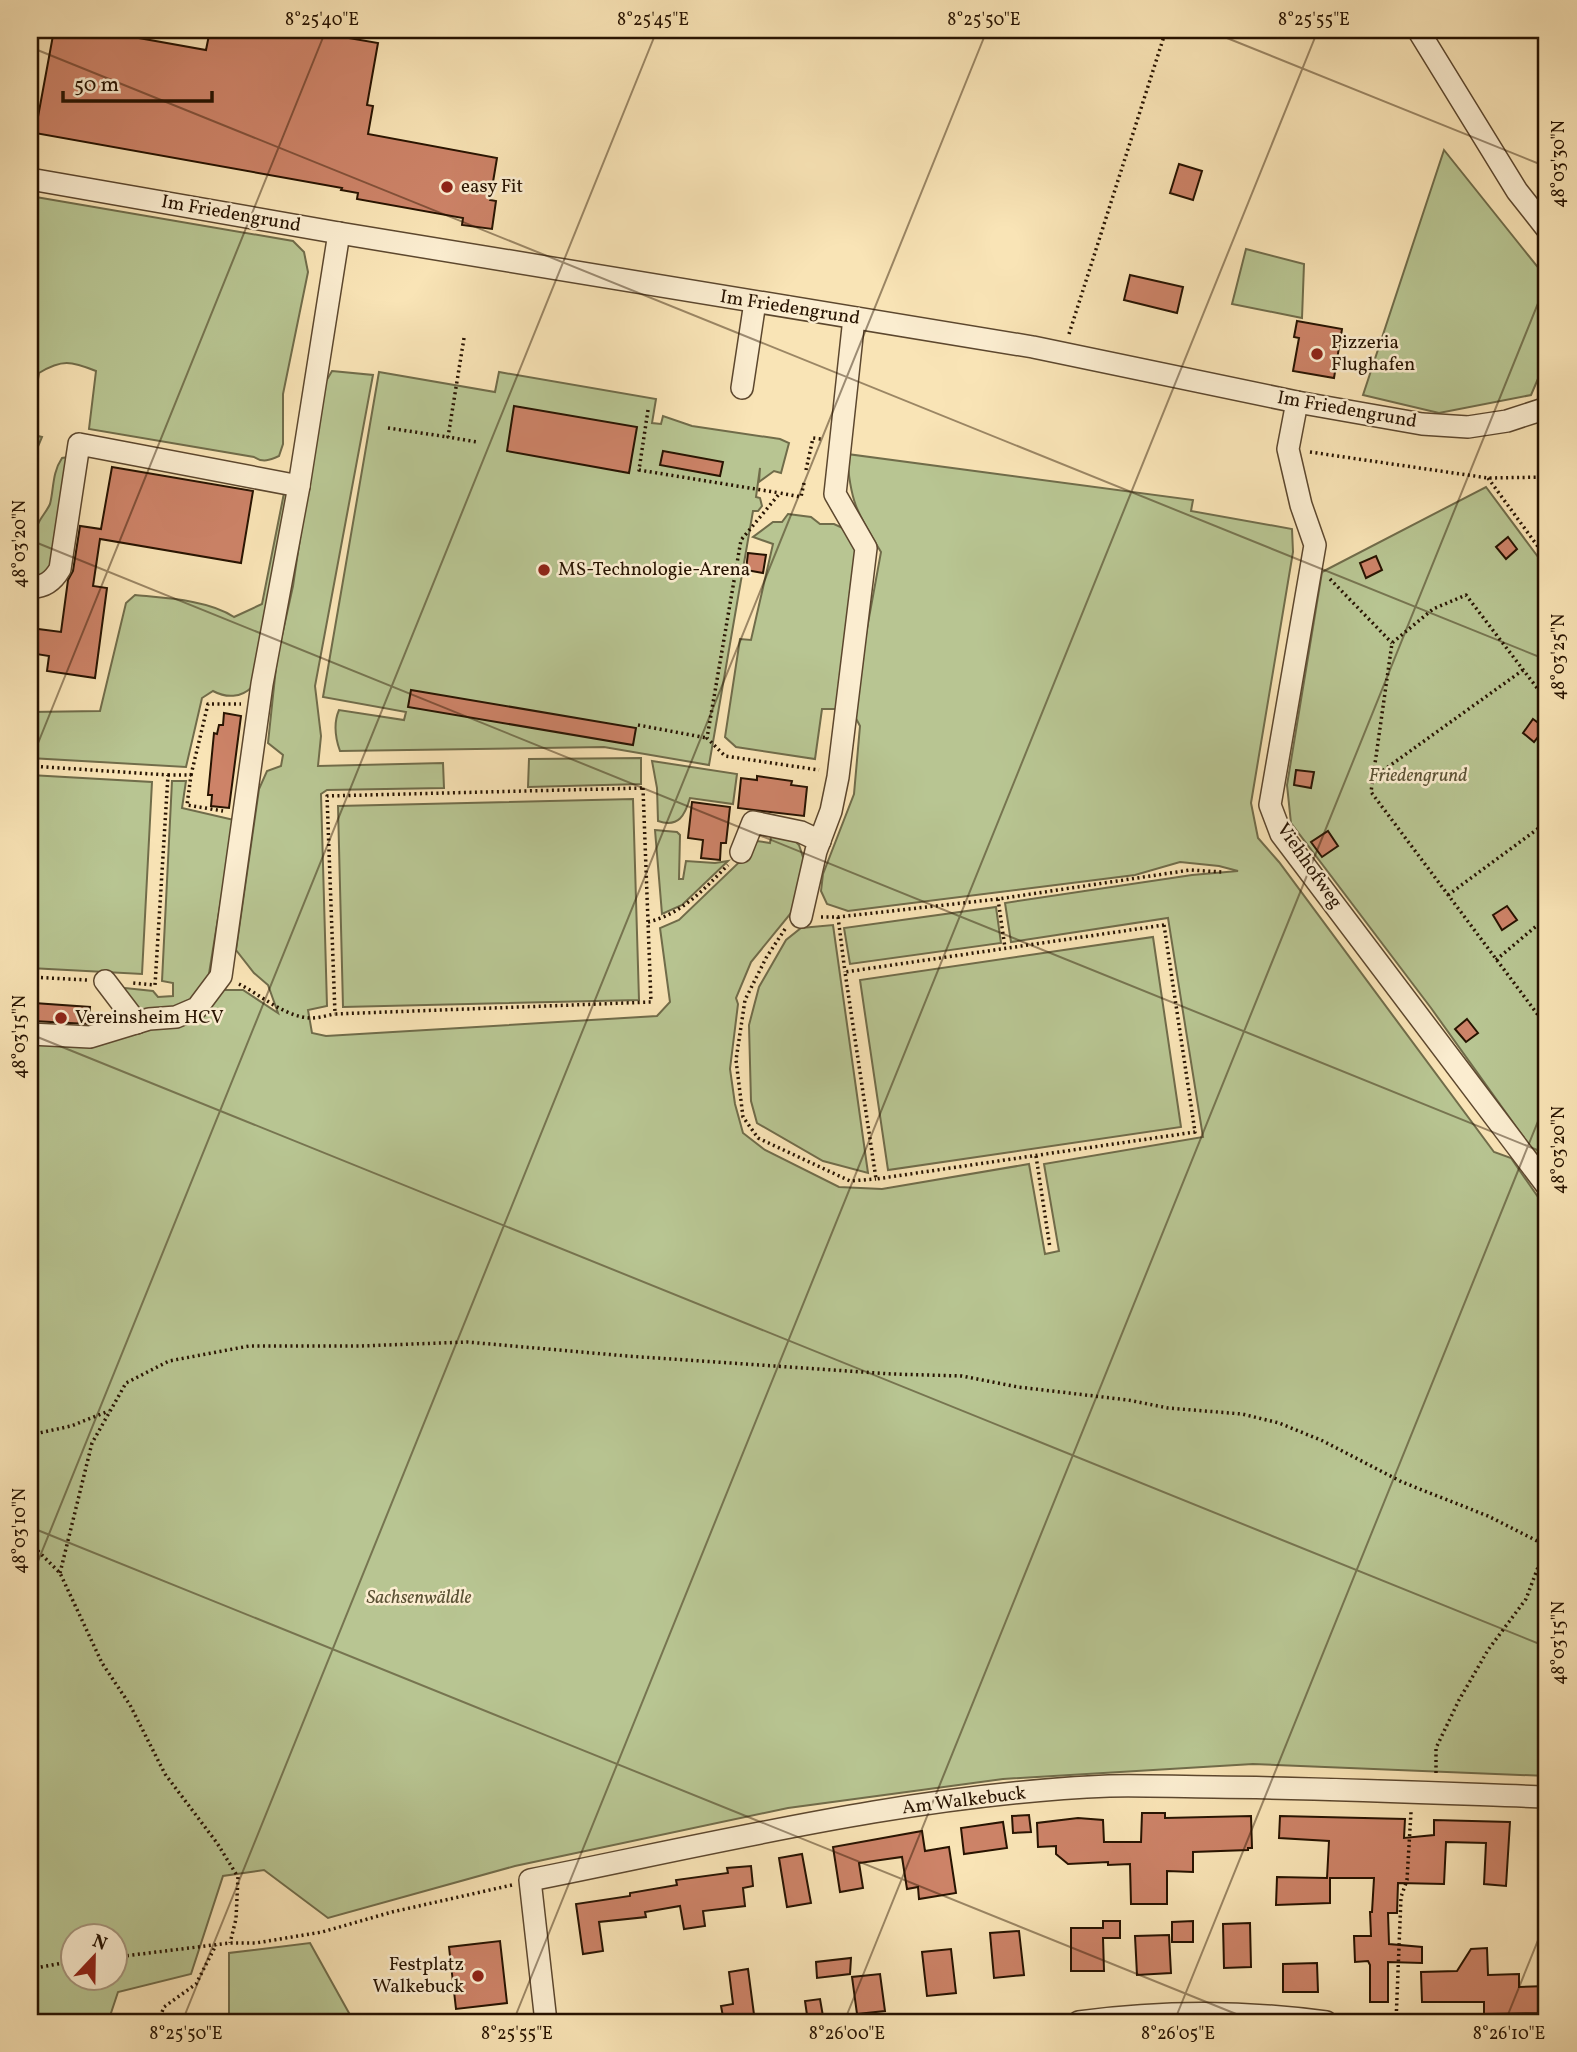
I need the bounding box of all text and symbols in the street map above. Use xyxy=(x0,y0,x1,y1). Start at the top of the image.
text: 8°25'40"E xyxy=(285,8,359,33)
text: 8°25'45"E xyxy=(617,8,689,33)
text: 8°25'50"E xyxy=(947,8,1021,33)
text: 8°25'55"E xyxy=(1278,8,1350,33)
scale bar xyxy=(63,60,212,104)
text: 50 m xyxy=(74,71,119,100)
text: 48°03'30"N xyxy=(1547,120,1572,208)
place label: easy Fit xyxy=(461,174,524,200)
marker: easy Fit xyxy=(439,179,455,195)
street label: Im Friedengrund xyxy=(159,189,303,239)
street label: Im Friedengrund xyxy=(718,284,862,332)
place label: Pizzeria Flughafen xyxy=(1331,330,1415,378)
marker: Pizzeria Flughafen xyxy=(1309,346,1325,362)
street label: Im Friedengrund xyxy=(1275,385,1419,435)
text: 48°03'20"N xyxy=(8,500,33,588)
place label: MS-Technologie-Arena xyxy=(558,557,750,583)
marker: MS-Technologie-Arena xyxy=(536,562,552,578)
text: 48°03'25"N xyxy=(1547,614,1572,700)
park label: Friedengrund xyxy=(1369,763,1467,789)
street label: Viehhofweg xyxy=(1270,818,1348,914)
text: 48°03'15"N xyxy=(8,995,33,1079)
place label: Vereinsheim HCV xyxy=(75,1005,224,1031)
marker: Vereinsheim HCV xyxy=(53,1010,69,1026)
text: 48°03'20"N xyxy=(1547,1106,1572,1194)
text: 48°03'10"N xyxy=(8,1488,33,1574)
park label: Sachsenwäldle xyxy=(367,1585,471,1611)
text: 48°03'15"N xyxy=(1547,1601,1572,1685)
street label: Am Walkebuck xyxy=(900,1780,1028,1822)
north arrow xyxy=(60,1923,130,1993)
text: N xyxy=(88,1928,111,1958)
place label: Festplatz Walkebuck xyxy=(373,1952,464,2000)
marker: Festplatz Walkebuck xyxy=(470,1968,486,1984)
text: 8°25'50"E xyxy=(149,2022,223,2047)
text: 8°25'55"E xyxy=(481,2022,553,2047)
text: 8°26'00"E xyxy=(809,2022,885,2047)
text: 8°26'05"E xyxy=(1141,2022,1215,2047)
text: 8°26'10"E xyxy=(1473,2022,1545,2047)

